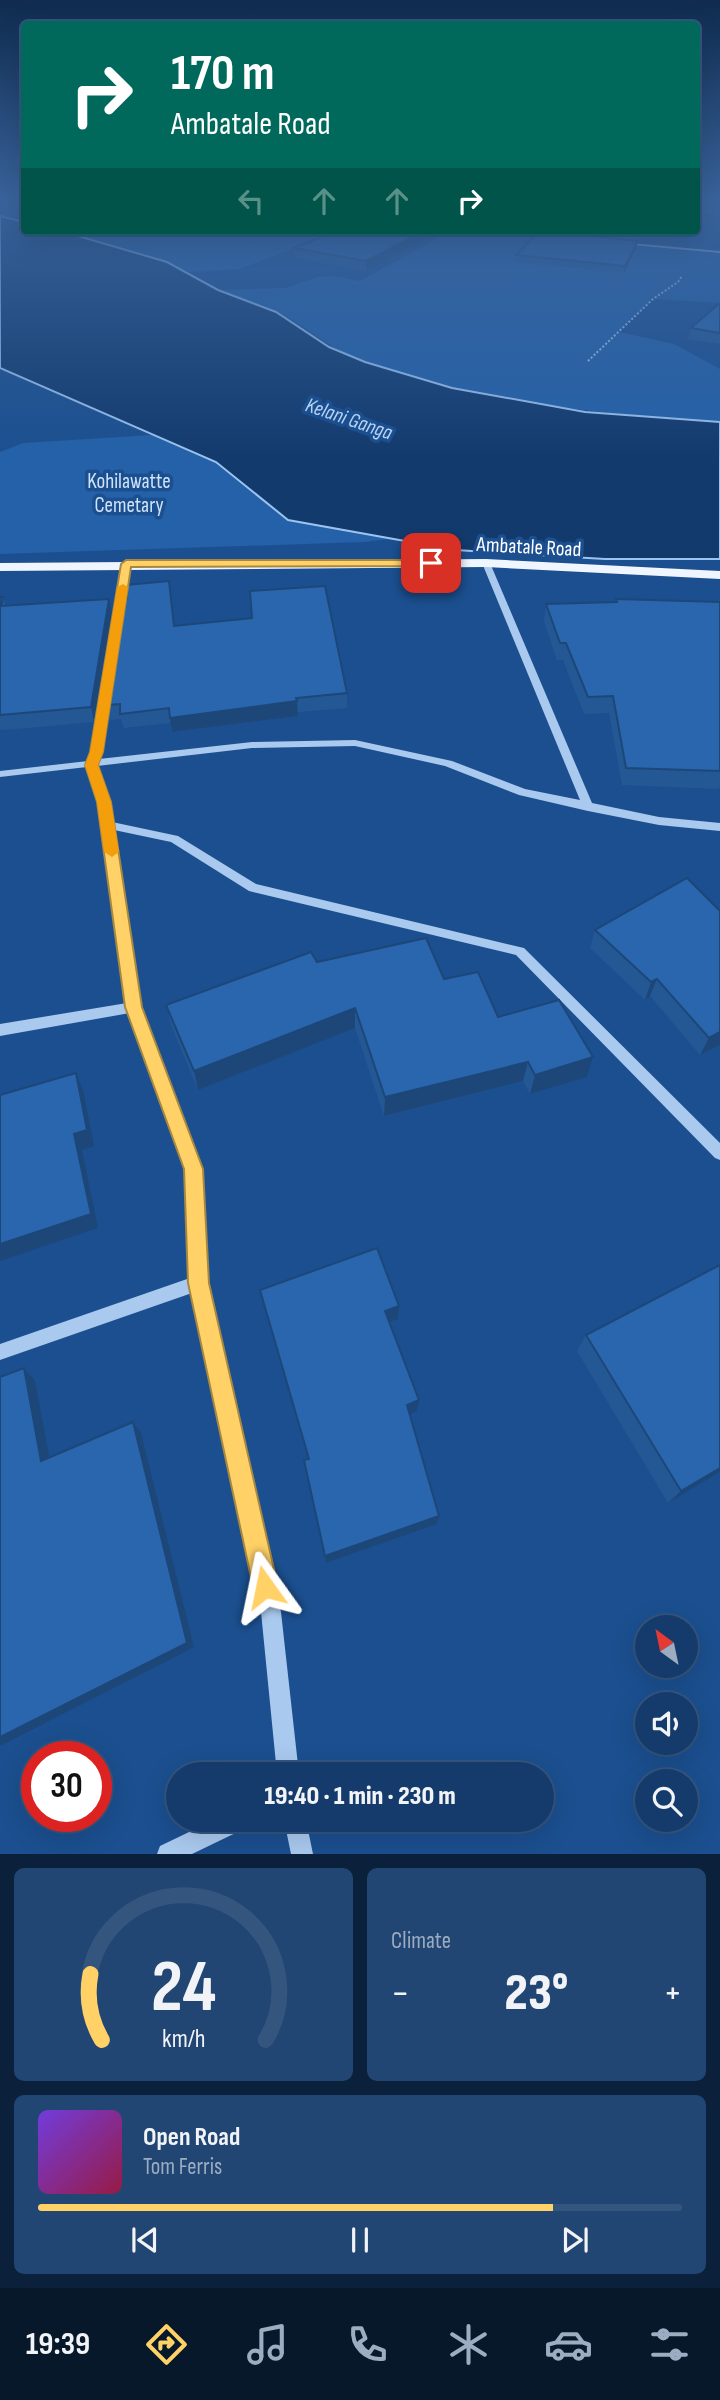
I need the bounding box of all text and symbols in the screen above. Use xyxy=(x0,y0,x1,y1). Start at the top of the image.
text: 170 m xyxy=(171,45,275,104)
icon: right xyxy=(56,49,147,140)
text: Ambatale Road xyxy=(171,105,331,144)
icon: left xyxy=(232,182,270,220)
icon: ahead xyxy=(305,182,343,220)
icon: ahead xyxy=(378,182,416,220)
icon: right xyxy=(451,182,489,220)
water label: Kelani Ganga xyxy=(302,393,396,446)
park label: Kohilawatte Cemetary xyxy=(87,469,171,518)
street label: Ambatale Road xyxy=(475,532,582,562)
pin xyxy=(401,533,461,593)
icon: arrive xyxy=(412,544,450,582)
position arrow xyxy=(228,1550,302,1624)
north arrow xyxy=(635,1615,698,1678)
map controls xyxy=(635,1615,698,1832)
button: sound xyxy=(635,1692,698,1755)
speed limit sign: 30 xyxy=(21,1741,112,1832)
button: search xyxy=(635,1769,698,1832)
text: 19:40 · 1 min · 230 m xyxy=(264,1781,456,1812)
text: Climate xyxy=(391,1927,451,1955)
text: 24 xyxy=(151,1945,216,2033)
text: 23° xyxy=(504,1962,569,2025)
text: − xyxy=(391,1971,410,2016)
text: + xyxy=(663,1971,682,2016)
text: km/h xyxy=(162,2024,205,2055)
text: Open Road xyxy=(143,2122,240,2153)
text: Tom Ferris xyxy=(143,2153,222,2181)
icon: previous xyxy=(126,2221,164,2259)
icon: pause xyxy=(341,2221,379,2259)
icon: next xyxy=(556,2221,594,2259)
icon: directions xyxy=(142,2320,191,2369)
icon: music xyxy=(243,2320,292,2369)
icon: phone xyxy=(343,2320,392,2369)
icon: climate xyxy=(444,2320,493,2369)
icon: car xyxy=(544,2320,593,2369)
icon: filters xyxy=(645,2320,694,2369)
text: 19:39 xyxy=(26,2325,90,2364)

